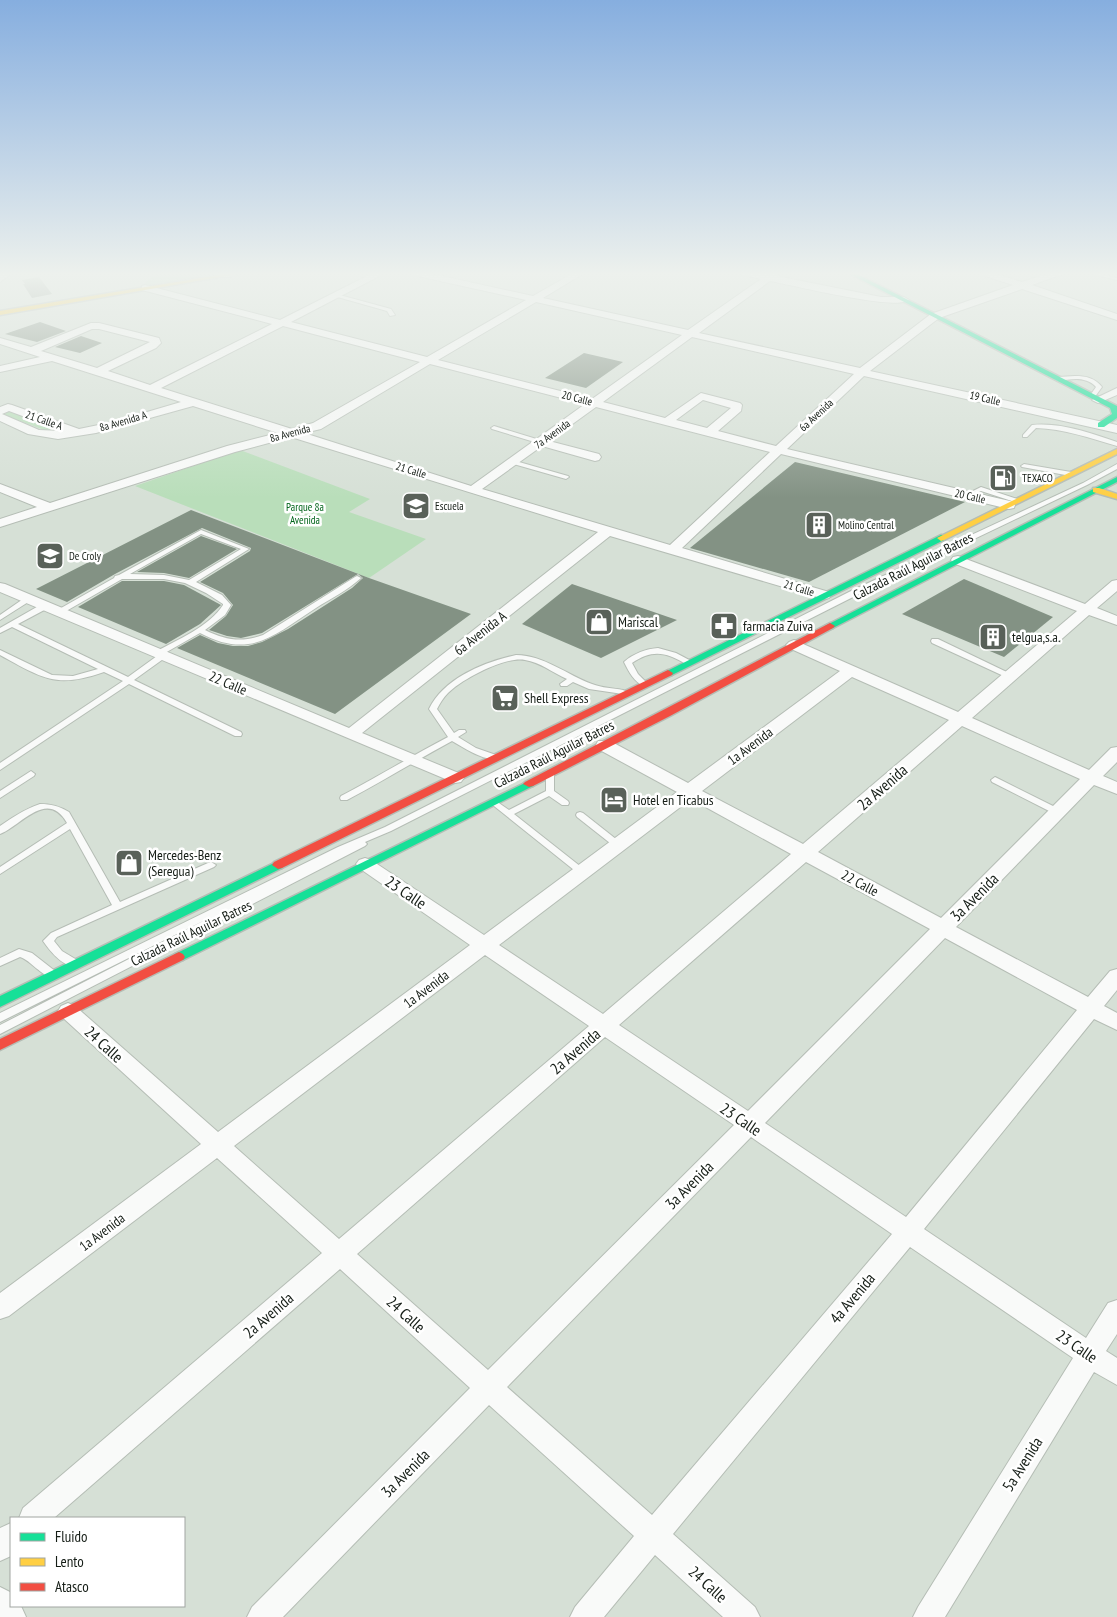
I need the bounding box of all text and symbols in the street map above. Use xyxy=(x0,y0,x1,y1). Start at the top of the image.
street label: 20 Calle xyxy=(560,387,594,409)
street label: 19 Calle xyxy=(968,388,1002,408)
street label: 6a Avenida xyxy=(796,396,836,434)
street label: 21 Calle A xyxy=(24,407,65,433)
street label: 8a Avenida A xyxy=(98,407,149,434)
street label: 7a Avenida xyxy=(531,416,573,452)
street label: 8a Avenida xyxy=(268,421,312,445)
street label: 21 Calle xyxy=(394,459,428,481)
fuel station icon: TEXACO xyxy=(988,463,1018,493)
place label: TEXACO xyxy=(1022,471,1053,485)
street label: 20 Calle xyxy=(953,486,987,506)
school or university icon: Escuela xyxy=(401,491,431,521)
place label: Escuela xyxy=(435,499,464,513)
park label: Parque 8a Avenida xyxy=(286,500,324,527)
building icon: Molino Central xyxy=(804,510,834,540)
place label: Molino Central xyxy=(838,518,894,532)
street label: Calzada Raúl Aguilar Batres xyxy=(850,528,976,604)
school or university icon: De Croly xyxy=(35,541,65,571)
place label: De Croly xyxy=(69,549,102,563)
street label: 21 Calle xyxy=(782,577,816,599)
street label: 6a Avenida A xyxy=(450,607,510,659)
shop icon: Mariscal xyxy=(584,607,614,637)
pharmacy icon: farmacia Zuiva xyxy=(709,611,739,641)
place label: Mariscal xyxy=(618,613,659,631)
place label: farmacia Zuiva xyxy=(743,617,813,635)
building icon: telgua,s.a. xyxy=(978,622,1008,652)
place label: telgua,s.a. xyxy=(1012,628,1060,646)
street label: 22 Calle xyxy=(206,667,250,699)
supermarket icon: Shell Express xyxy=(490,683,520,713)
place label: Shell Express xyxy=(524,689,589,707)
street label: Calzada Raúl Aguilar Batres xyxy=(491,716,617,792)
street label: 1a Avenida xyxy=(724,723,776,769)
street label: 2a Avenida xyxy=(853,760,911,814)
hotel icon: Hotel en Ticabus xyxy=(599,785,629,815)
place label: Hotel en Ticabus xyxy=(633,791,714,809)
place label: Mercedes-Benz (Seregua) xyxy=(148,846,221,880)
shop icon: Mercedes-Benz (Seregua) xyxy=(114,848,144,878)
street label: 22 Calle xyxy=(838,866,882,900)
street label: 3a Avenida xyxy=(946,869,1002,925)
street label: 23 Calle xyxy=(382,871,430,913)
street label: Calzada Raúl Aguilar Batres xyxy=(128,896,255,970)
street label: 1a Avenida xyxy=(400,966,452,1012)
street label: 24 Calle xyxy=(80,1021,128,1067)
street label: 2a Avenida xyxy=(546,1024,604,1078)
street label: 23 Calle xyxy=(717,1098,765,1140)
street label: 3a Avenida xyxy=(661,1157,717,1213)
street label: 1a Avenida xyxy=(76,1209,128,1255)
street label: 4a Avenida xyxy=(825,1268,879,1328)
street label: 2a Avenida xyxy=(239,1288,297,1342)
street label: 24 Calle xyxy=(382,1291,430,1337)
street label: 23 Calle xyxy=(1053,1325,1101,1367)
street label: 5a Avenida xyxy=(998,1433,1046,1495)
street label: 3a Avenida xyxy=(377,1445,433,1501)
legend xyxy=(10,1517,185,1607)
text: Fluido xyxy=(55,1527,87,1546)
text: Lento xyxy=(55,1552,84,1571)
street label: 24 Calle xyxy=(684,1561,732,1607)
text: Atasco xyxy=(55,1577,89,1596)

